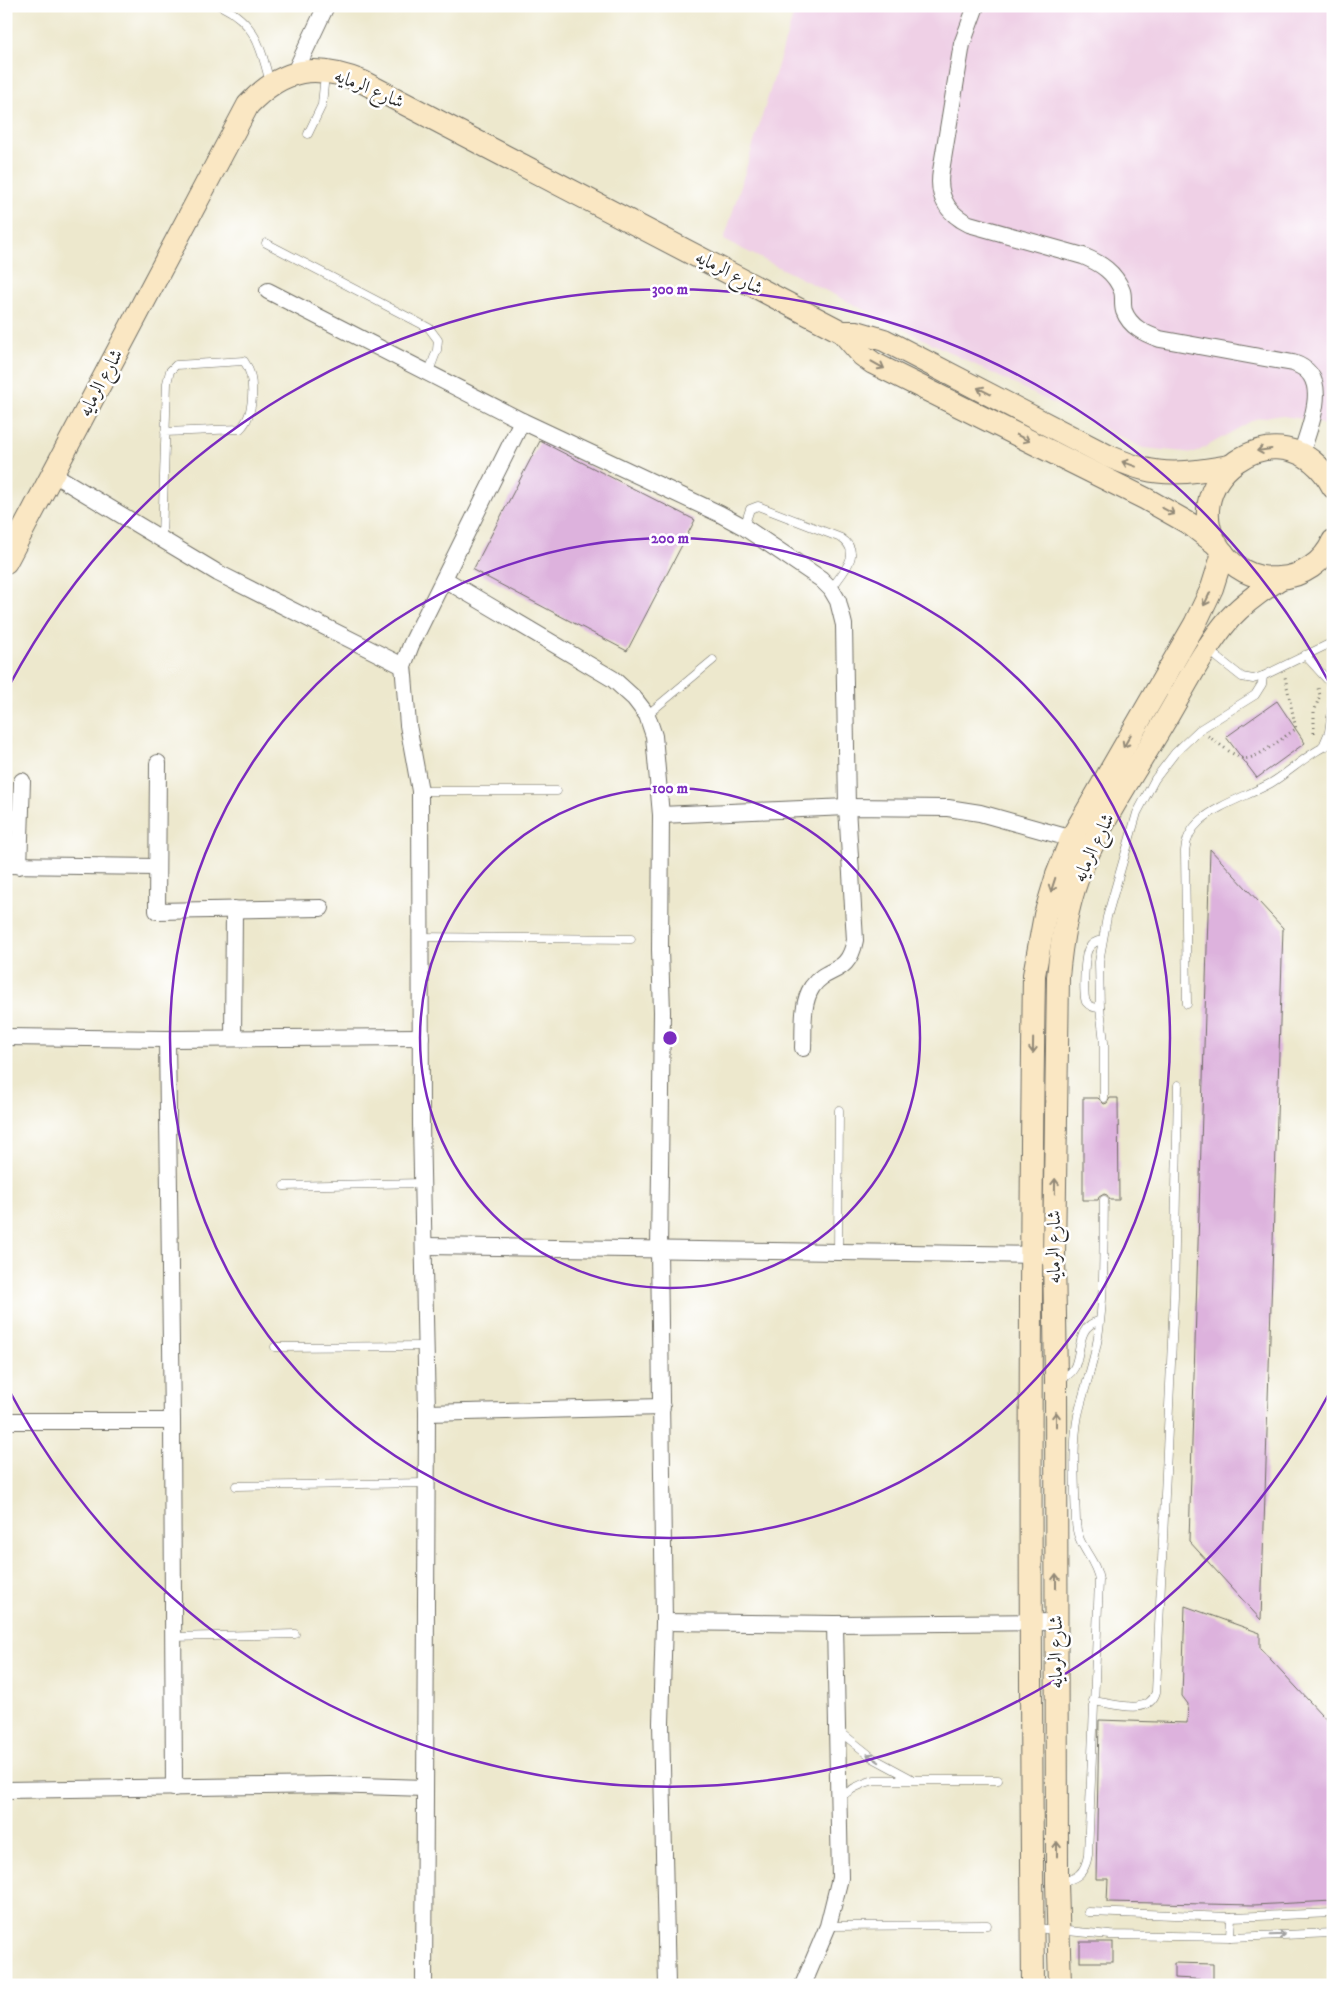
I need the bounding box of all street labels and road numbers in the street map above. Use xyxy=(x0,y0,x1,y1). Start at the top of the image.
street label: شارع الرمايه xyxy=(330,64,407,117)
street label: شارع الرمايه xyxy=(690,246,767,303)
street label: شارع الرمايه xyxy=(74,345,131,422)
street label: شارع الرمايه xyxy=(1068,810,1123,887)
street label: شارع الرمايه xyxy=(1043,1210,1069,1284)
street label: شارع الرمايه xyxy=(1045,1615,1071,1689)

